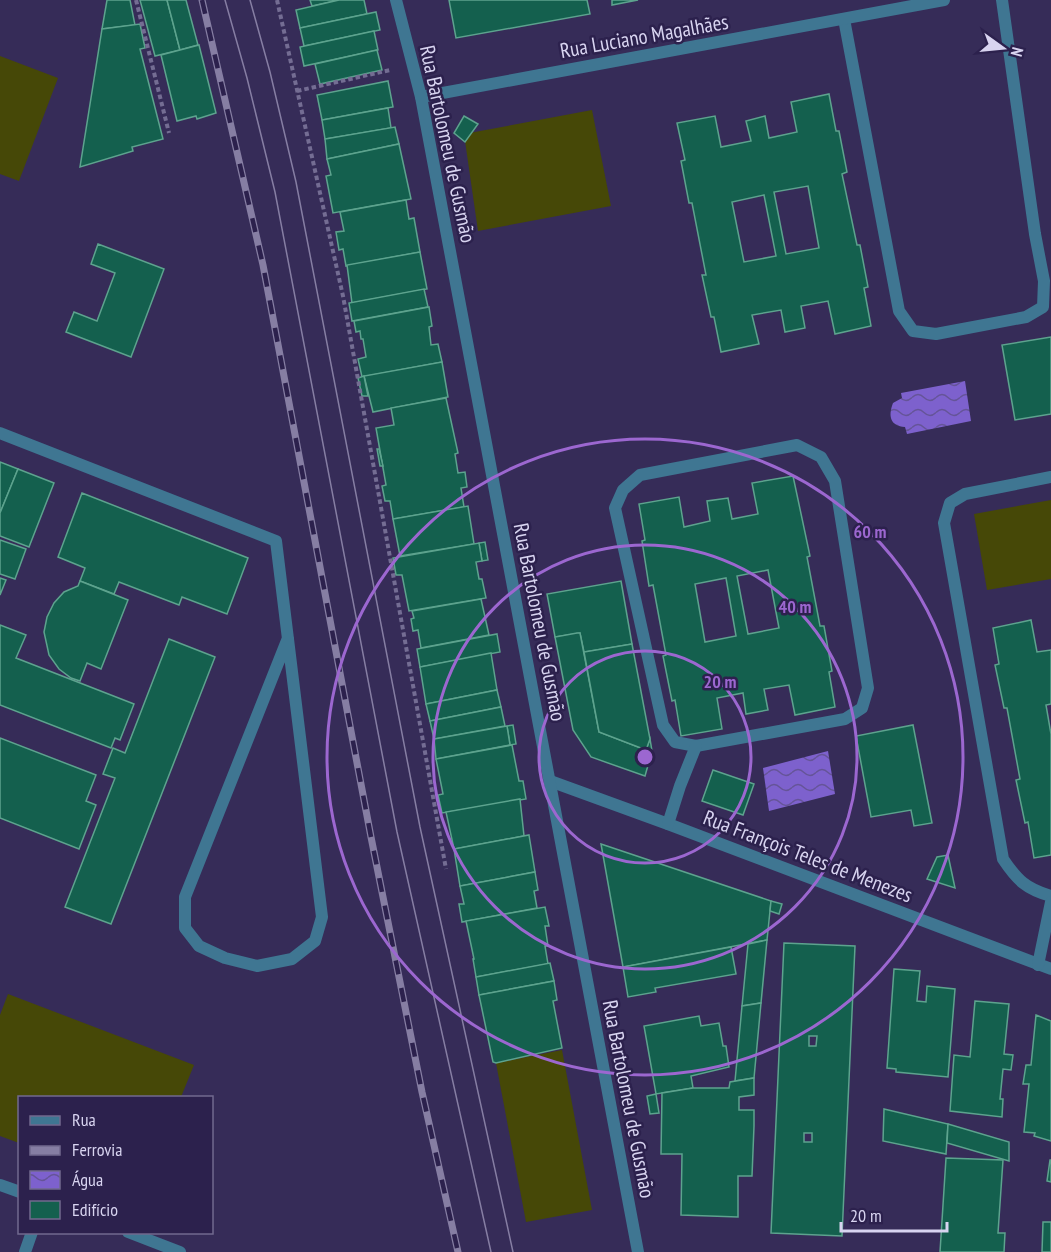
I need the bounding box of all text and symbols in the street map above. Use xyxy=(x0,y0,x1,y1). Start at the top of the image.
street label: Rua Luciano Magalhães xyxy=(558,8,730,64)
north arrow xyxy=(973,18,1033,78)
street label: Rua Bartolomeu de Gusmão xyxy=(414,43,482,245)
text: N xyxy=(1007,45,1028,59)
text: 60 m xyxy=(854,520,886,543)
street label: Rua Bartolomeu de Gusmão xyxy=(508,521,572,723)
text: 40 m xyxy=(779,595,811,618)
text: 20 m xyxy=(704,670,736,693)
centre of rings xyxy=(635,747,655,767)
street label: Rua François Teles de Menezes xyxy=(700,804,916,908)
street label: Rua Bartolomeu de Gusmão xyxy=(597,998,661,1200)
legend xyxy=(18,1096,213,1234)
text: Rua xyxy=(72,1108,96,1131)
text: Ferrovia xyxy=(72,1138,122,1161)
text: Água xyxy=(72,1168,103,1191)
scale bar xyxy=(841,1195,948,1233)
text: Edifício xyxy=(72,1198,118,1221)
text: 20 m xyxy=(850,1204,882,1227)

